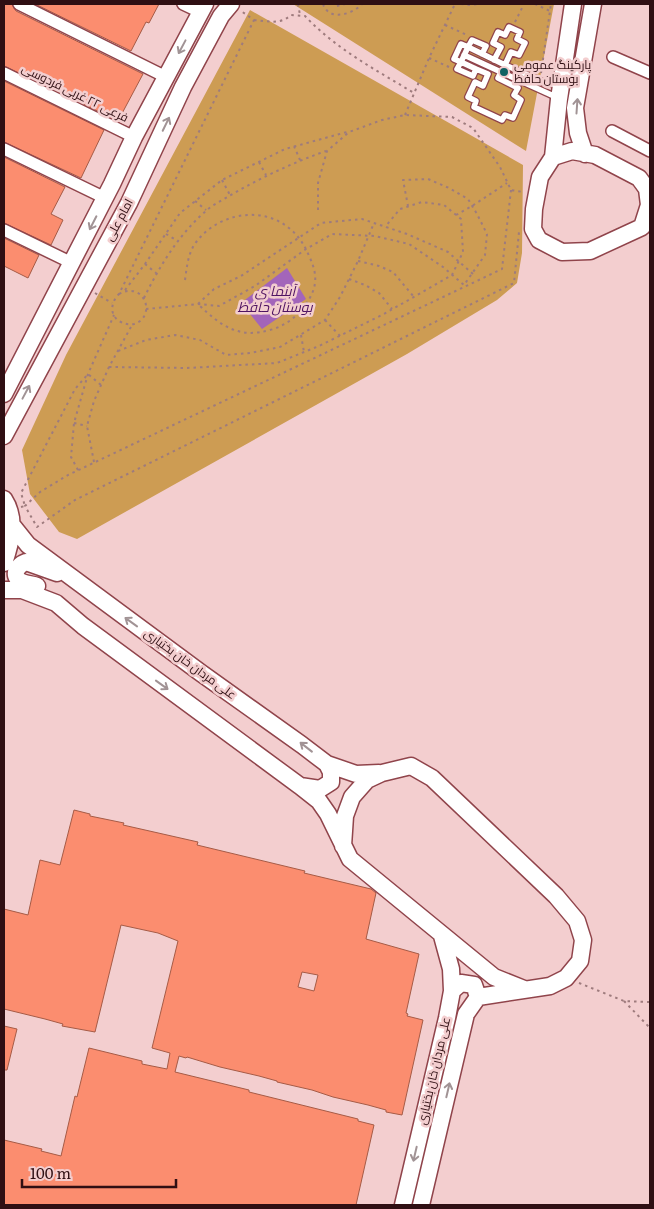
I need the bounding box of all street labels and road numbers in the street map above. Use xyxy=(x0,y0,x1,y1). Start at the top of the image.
street label: فرعی ۲۲ غربی فردوسی xyxy=(19,58,132,126)
street label: امام علی xyxy=(99,195,137,244)
street label: علی مردان خان بختیاری xyxy=(141,624,240,703)
street label: علی مردان خان بختیاری xyxy=(412,1015,454,1126)

